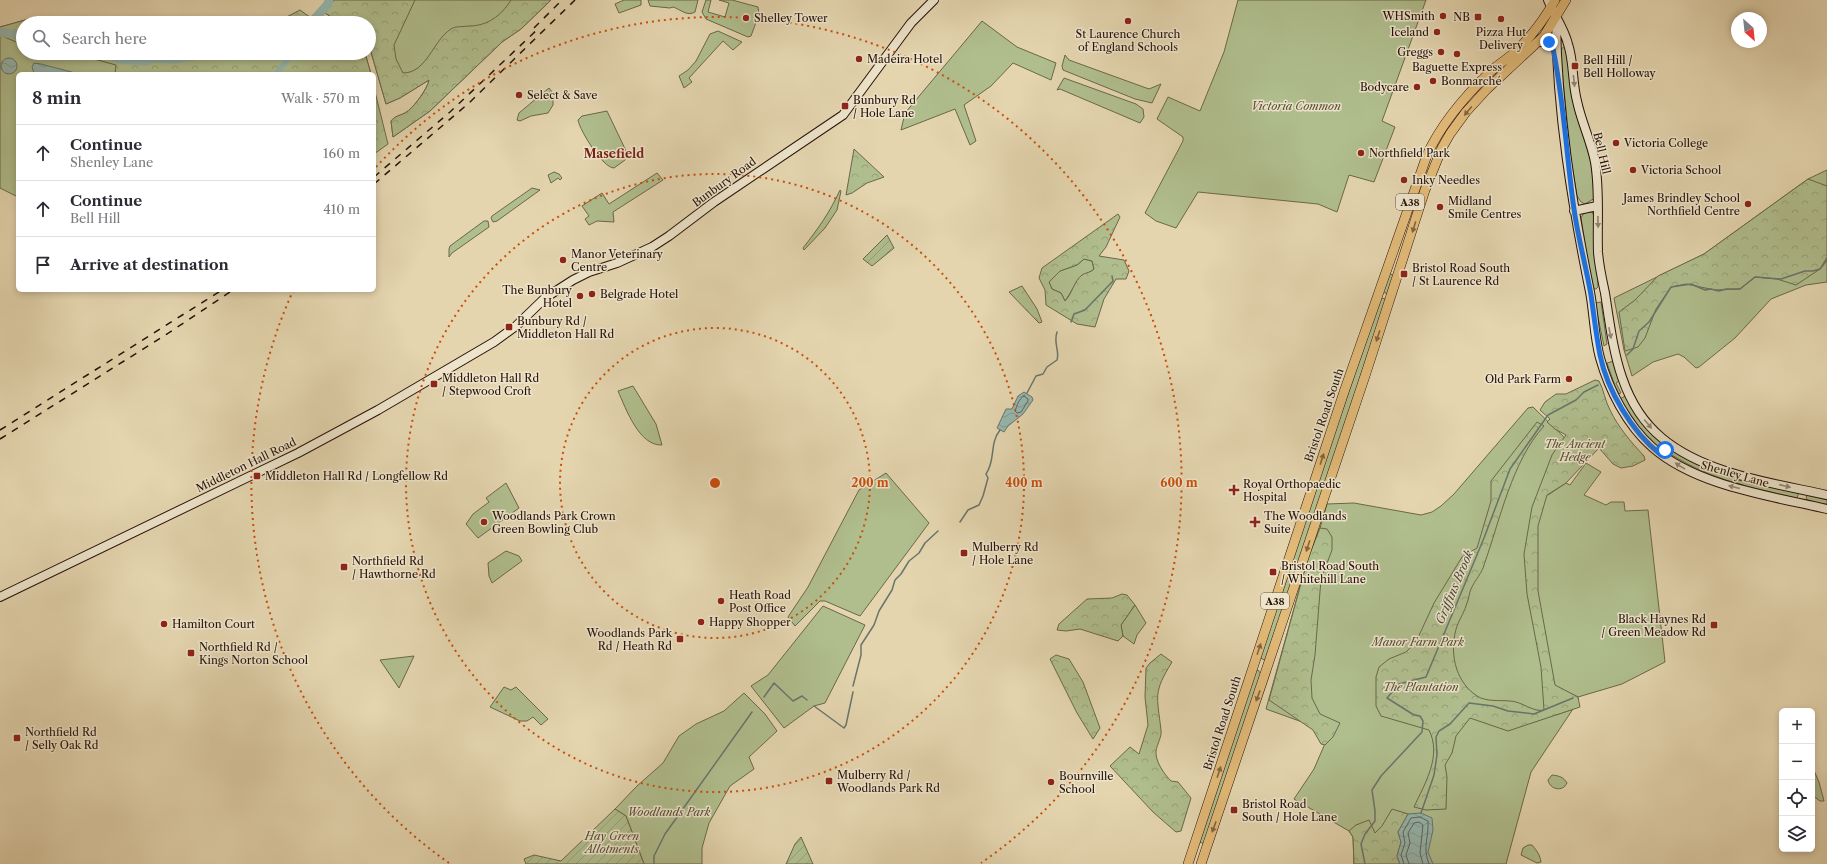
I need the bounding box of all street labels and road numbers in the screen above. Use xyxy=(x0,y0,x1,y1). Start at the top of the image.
street label: Bell Hill xyxy=(1590,131,1614,176)
street label: Bunbury Road xyxy=(689,154,759,210)
road number: A38 xyxy=(1396,194,1424,210)
street label: Bristol Road South xyxy=(1301,366,1347,464)
street label: Middleton Hall Road xyxy=(194,435,299,495)
street label: Shenley Lane xyxy=(1699,458,1771,490)
road number: A38 xyxy=(1261,593,1289,609)
street label: Bristol Road South xyxy=(1200,674,1244,772)

